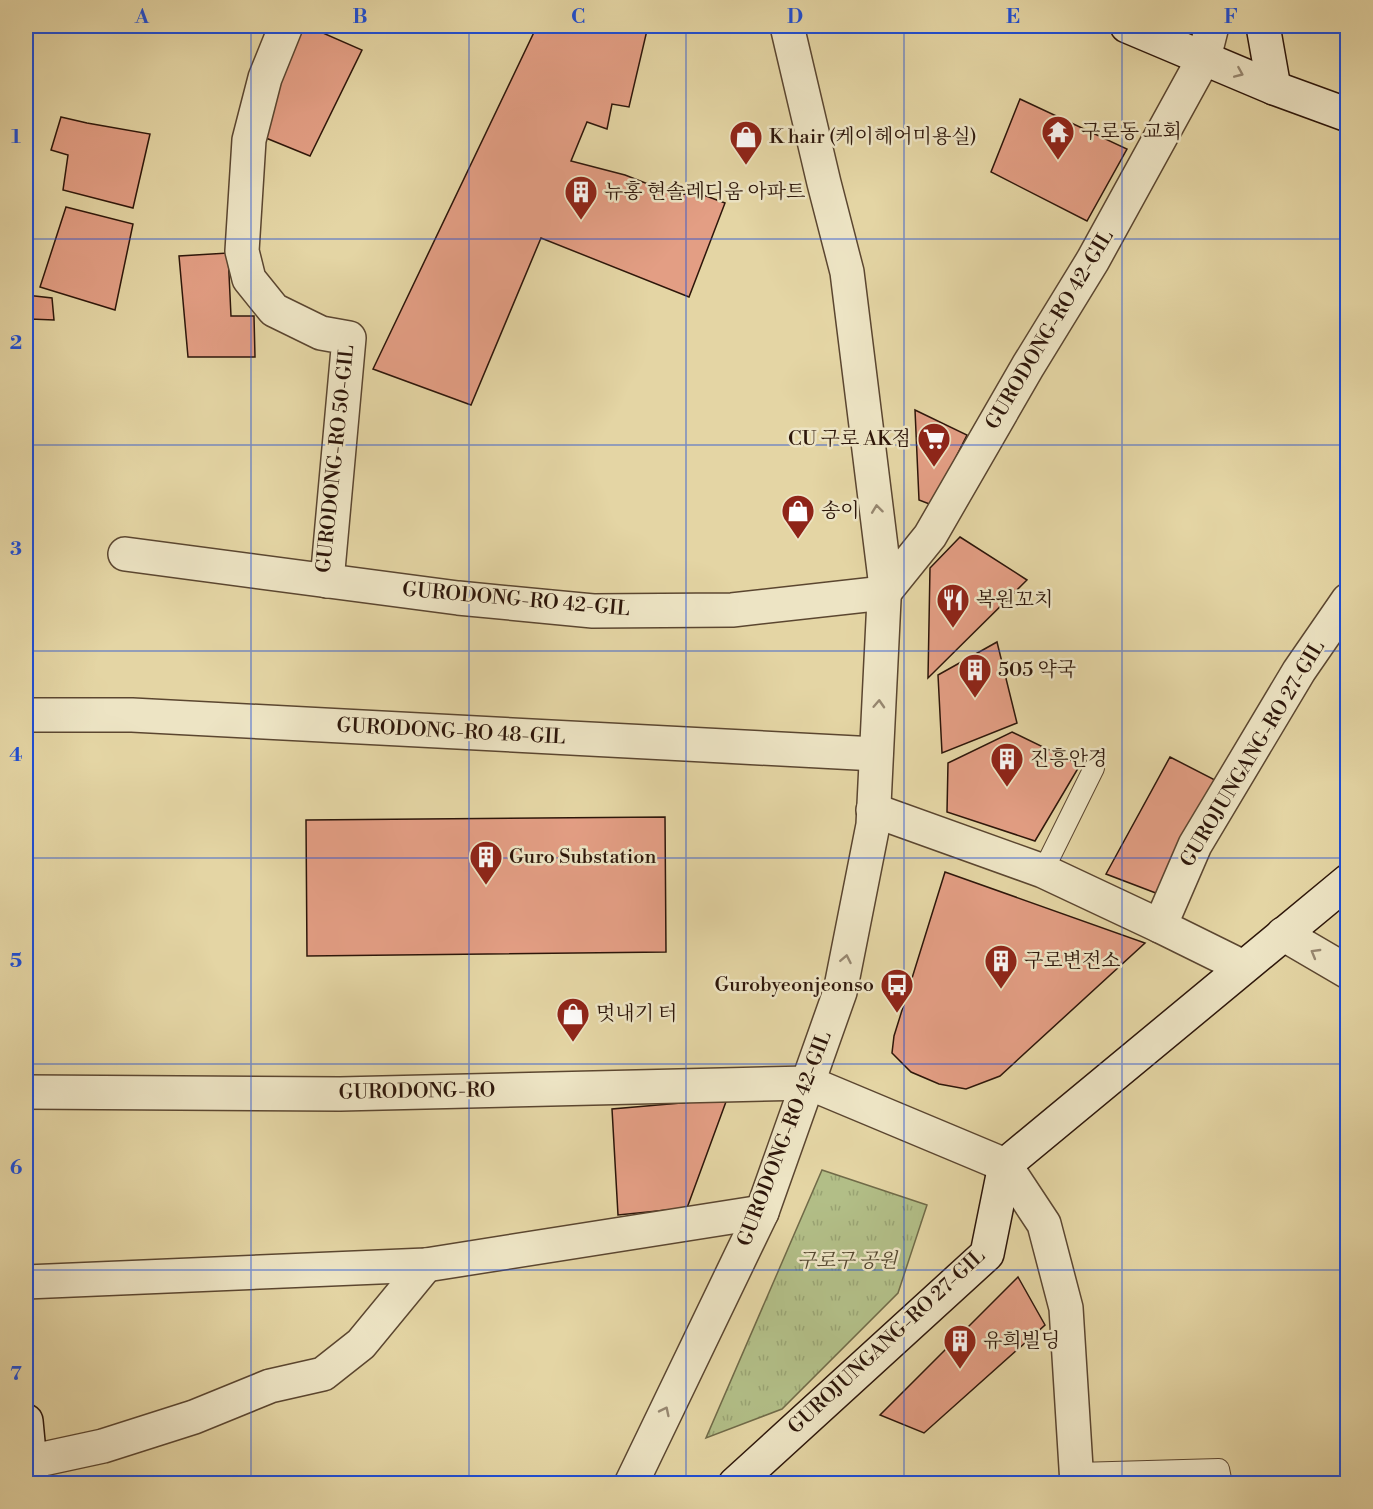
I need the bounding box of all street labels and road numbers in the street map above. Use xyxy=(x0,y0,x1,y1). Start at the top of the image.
street label: GURODONG-RO 42-GIL xyxy=(981,226,1119,434)
street label: GURODONG-RO 50-GIL xyxy=(312,344,360,574)
street label: GURODONG-RO 42-GIL xyxy=(401,578,631,622)
street label: GUROJUNGANG-RO 27-GIL xyxy=(1175,636,1331,872)
street label: GURODONG-RO 48-GIL xyxy=(336,714,566,750)
street label: GURODONG-RO 42-GIL xyxy=(732,1028,838,1250)
street label: GURODONG-RO xyxy=(338,1078,496,1106)
street label: GUROJUNGANG-RO 27-GIL xyxy=(783,1244,991,1440)

